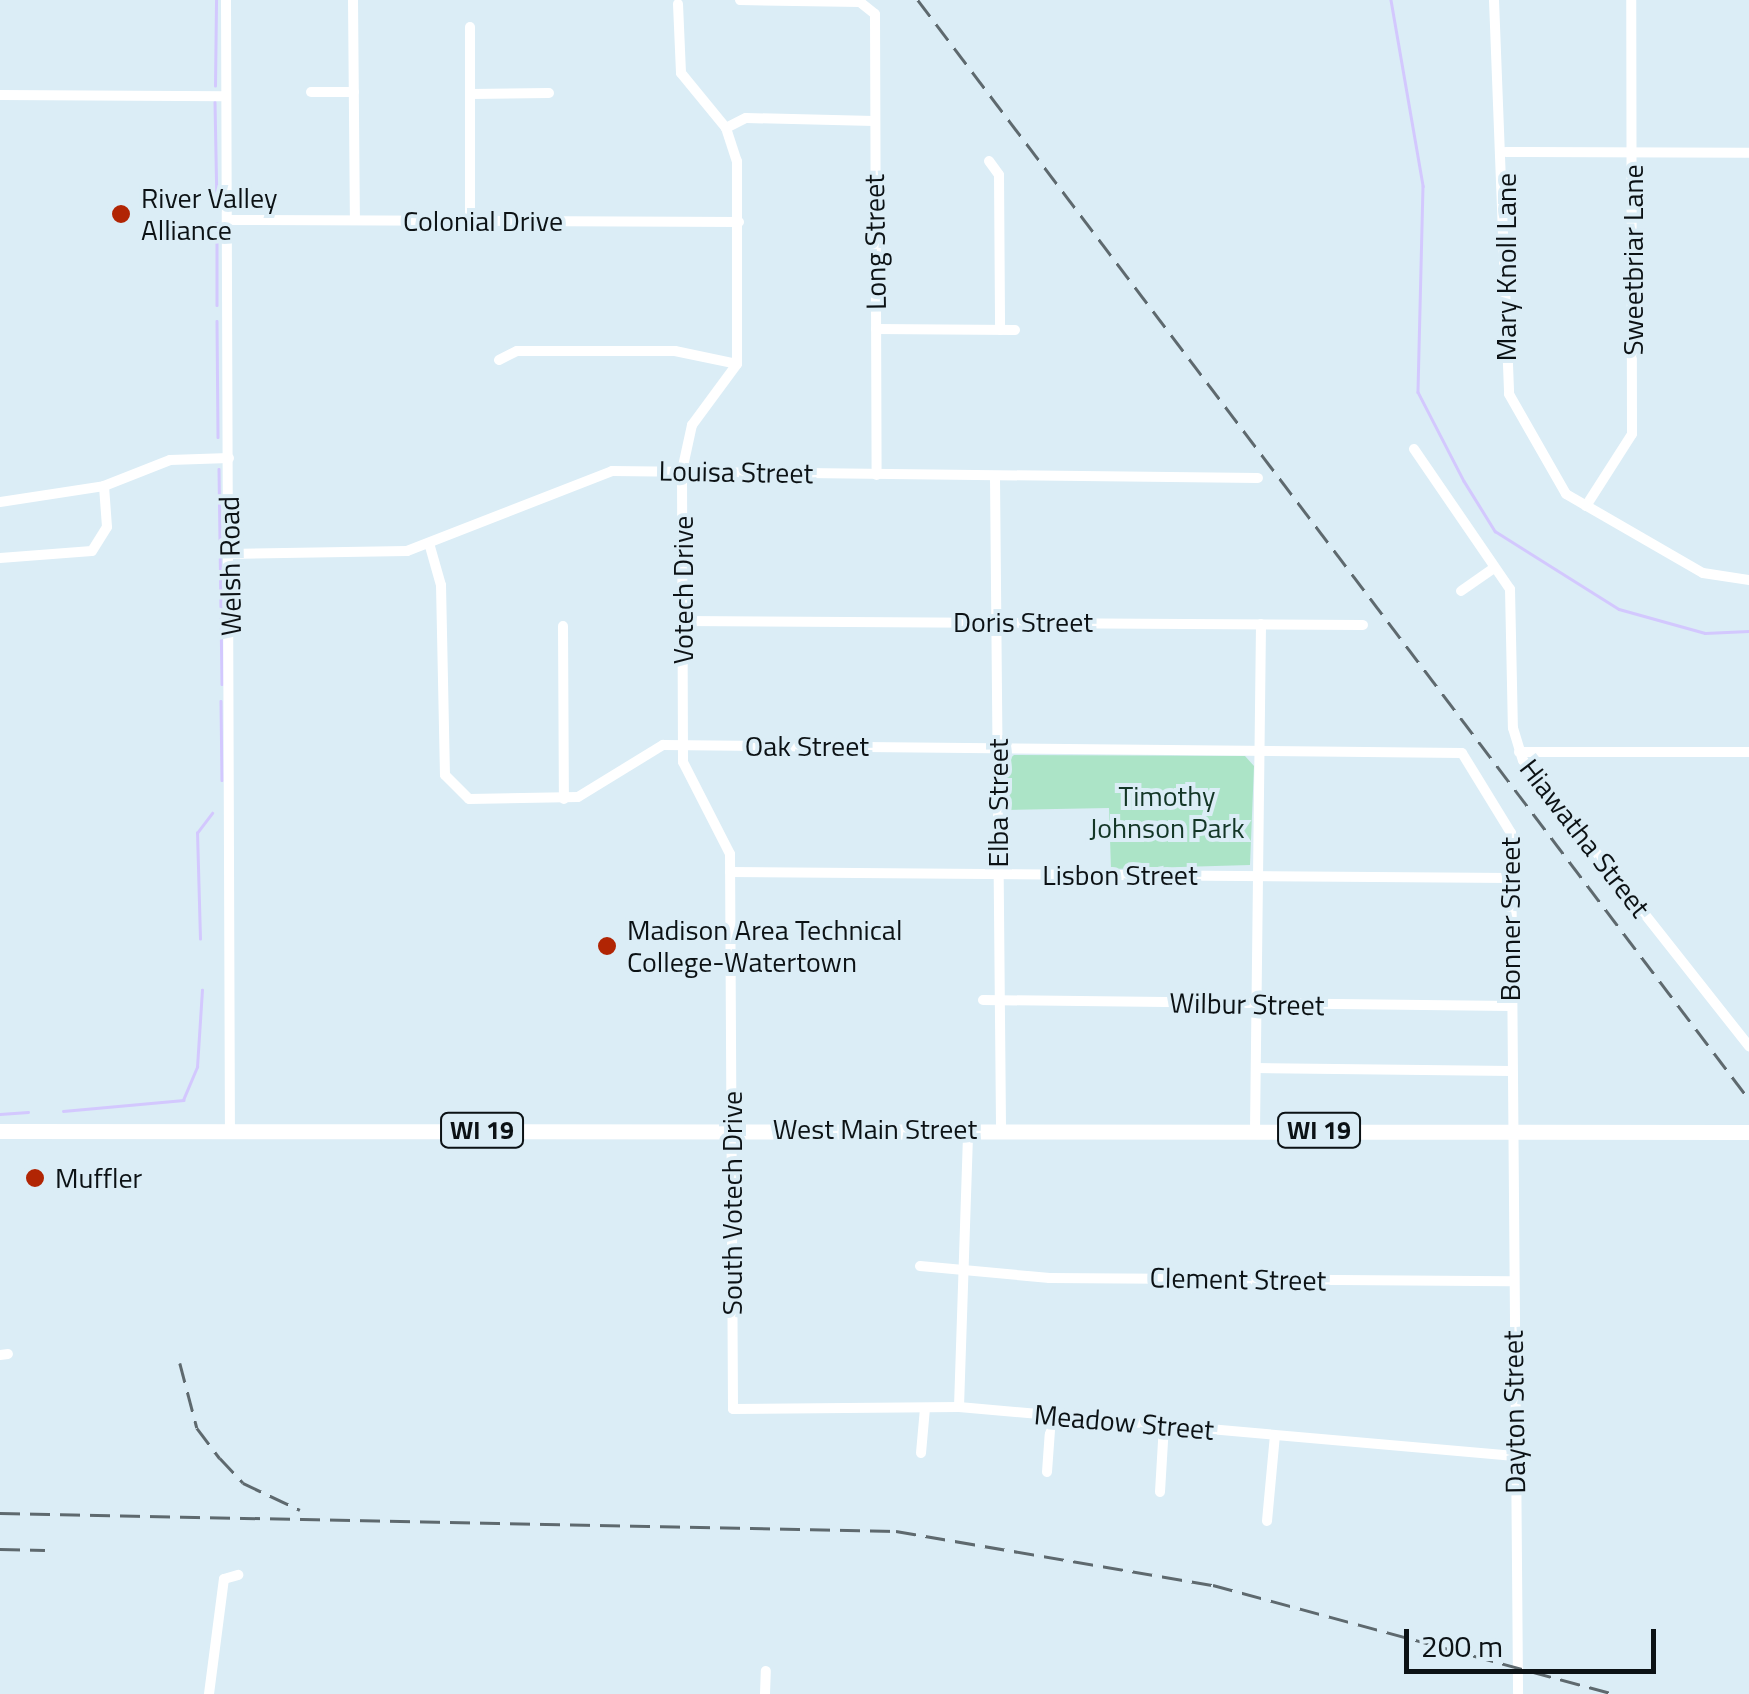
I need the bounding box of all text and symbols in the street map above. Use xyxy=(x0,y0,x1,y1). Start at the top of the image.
street label: Sweetbriar Lane xyxy=(1616,164,1650,356)
street label: Mary Knoll Lane xyxy=(1489,173,1523,361)
street label: Long Street xyxy=(857,174,893,310)
place label: River Valley Alliance xyxy=(141,181,277,247)
marker: River Valley Alliance xyxy=(110,203,132,225)
street label: Colonial Drive xyxy=(403,204,563,238)
street label: Louisa Street xyxy=(658,454,814,490)
street label: Welsh Road xyxy=(212,496,248,636)
street label: Votech Drive xyxy=(666,516,700,664)
street label: Doris Street xyxy=(953,605,1093,639)
street label: Oak Street xyxy=(745,729,869,763)
street label: Elba Street xyxy=(981,738,1015,868)
street label: Hiawatha Street xyxy=(1513,752,1657,924)
park label: Timothy Johnson Park xyxy=(1089,779,1245,845)
street label: Bonner Street xyxy=(1493,837,1527,1001)
street label: Lisbon Street xyxy=(1042,858,1198,892)
place label: Madison Area Technical College-Watertown xyxy=(627,913,902,979)
marker: Madison Area Technical College-Watertown xyxy=(596,935,618,957)
street label: Wilbur Street xyxy=(1169,986,1325,1022)
street label: South Votech Drive xyxy=(715,1091,749,1315)
road number: WI 19 xyxy=(440,1110,524,1150)
road number: WI 19 xyxy=(1276,1110,1362,1150)
street label: West Main Street xyxy=(773,1112,977,1146)
place label: Muffler xyxy=(55,1161,142,1195)
marker: Muffler xyxy=(24,1167,46,1189)
street label: Clement Street xyxy=(1149,1261,1327,1297)
street label: Dayton Street xyxy=(1496,1330,1532,1494)
street label: Meadow Street xyxy=(1033,1397,1215,1447)
scale bar xyxy=(1409,1609,1662,1671)
text: 200 m xyxy=(1421,1623,1503,1669)

